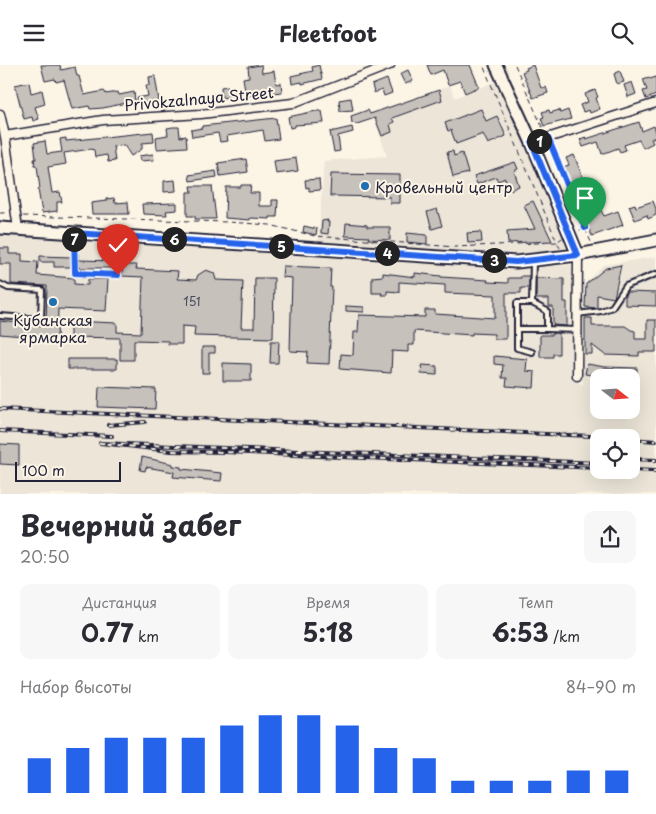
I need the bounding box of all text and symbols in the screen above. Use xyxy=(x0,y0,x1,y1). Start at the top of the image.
text: Fleetfoot xyxy=(279,16,377,49)
icon: menu xyxy=(20,19,48,47)
icon: search xyxy=(608,19,636,47)
street label: Privokzalnaya Street xyxy=(123,80,275,116)
pin: 1 xyxy=(526,129,552,153)
text: 1 xyxy=(536,131,543,152)
place label: Кровельный центр xyxy=(375,175,512,198)
pin xyxy=(564,177,606,228)
marker: Кровельный центр xyxy=(359,180,371,192)
icon: arrive xyxy=(571,184,599,212)
pin xyxy=(97,224,139,275)
pin: 7 xyxy=(62,227,86,251)
pin: 6 xyxy=(162,227,186,251)
text: 7 xyxy=(70,229,79,250)
text: 6 xyxy=(170,229,179,250)
icon: check xyxy=(104,231,132,259)
pin: 5 xyxy=(268,233,294,259)
text: 5 xyxy=(277,236,286,257)
pin: 4 xyxy=(374,241,400,265)
text: 4 xyxy=(383,243,392,264)
pin: 3 xyxy=(482,247,506,273)
text: 3 xyxy=(490,250,499,271)
house number: 151 xyxy=(183,292,201,310)
marker: Кубанская ярмарка xyxy=(47,296,59,308)
place label: Кубанская ярмарка xyxy=(13,308,93,348)
north arrow xyxy=(590,369,640,419)
map controls xyxy=(590,369,640,479)
button: locate xyxy=(590,429,640,479)
scale bar xyxy=(15,459,121,482)
text: 100 m xyxy=(22,460,65,481)
text: Вечерний забег xyxy=(20,503,241,546)
button: share xyxy=(584,511,636,563)
text: 20:50 xyxy=(20,544,69,568)
text: Дистанция xyxy=(83,592,157,613)
text: Время xyxy=(306,592,350,613)
text: Темп xyxy=(518,592,554,613)
text: 0.77 xyxy=(81,613,133,651)
text: 5:18 xyxy=(303,613,353,651)
text: 6:53 xyxy=(492,613,549,651)
text: km xyxy=(133,626,159,647)
text: /km xyxy=(549,626,580,647)
text: Набор высоты xyxy=(20,674,132,698)
text: 84–90 m xyxy=(566,674,636,698)

